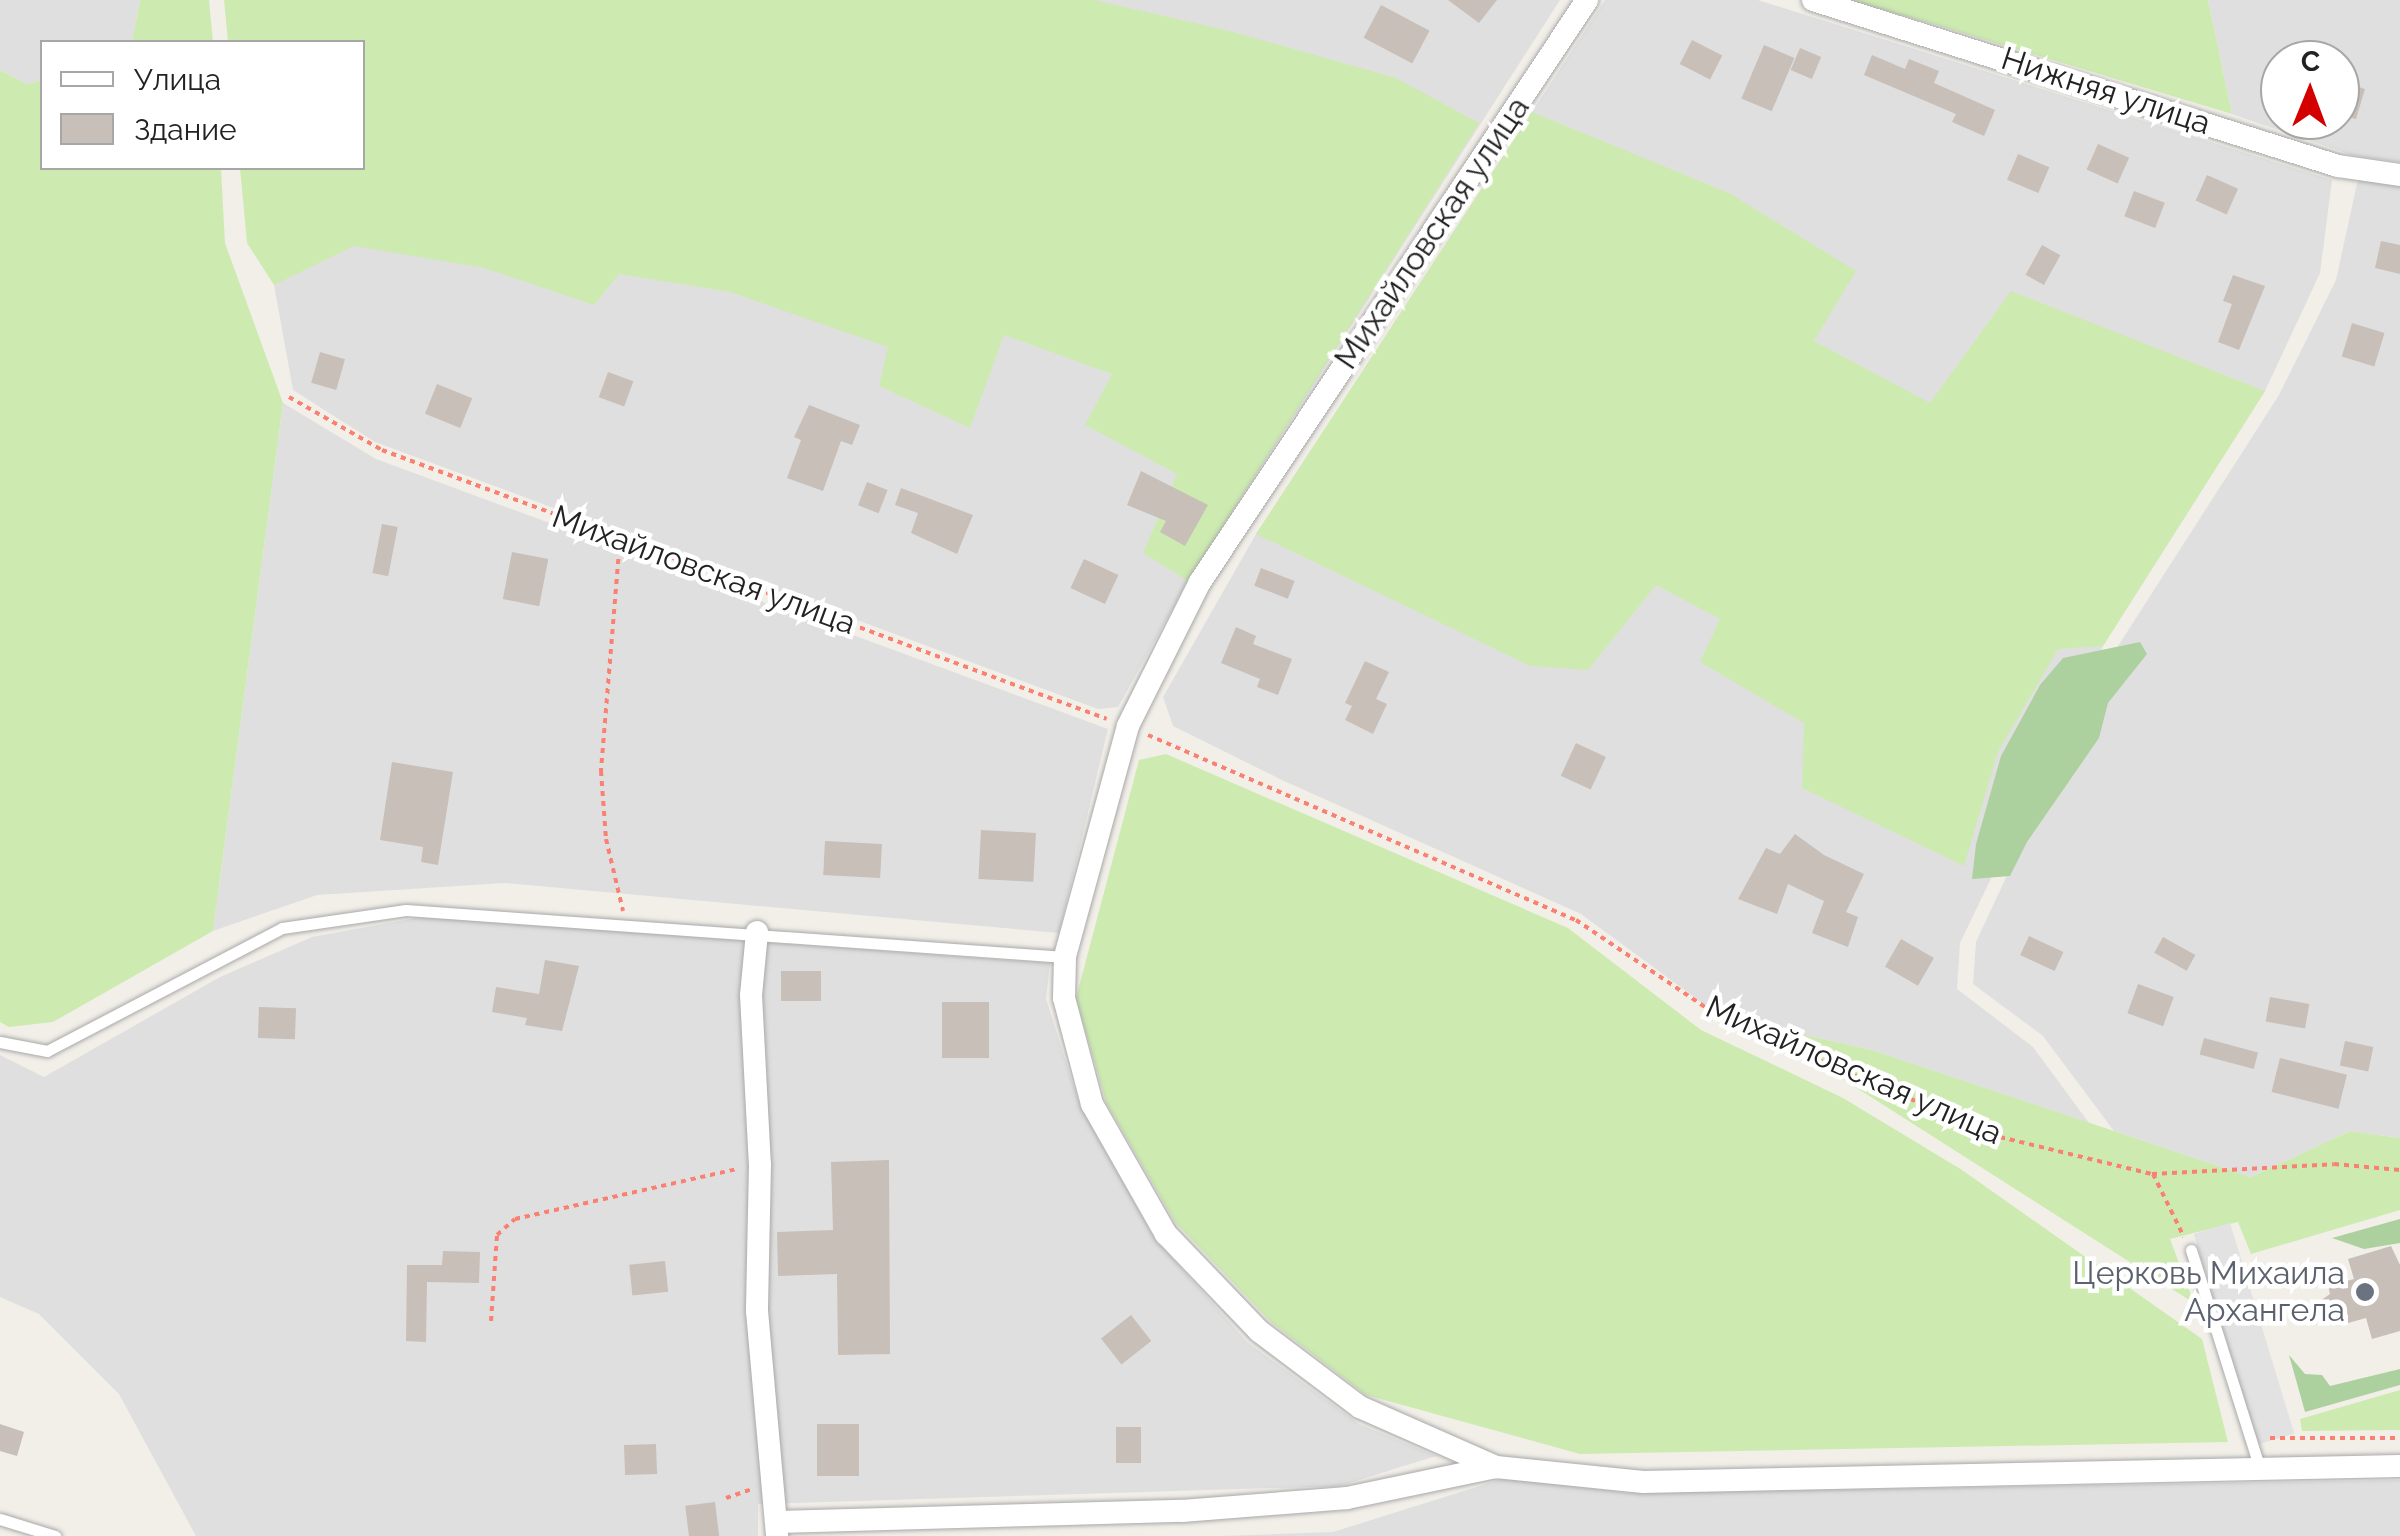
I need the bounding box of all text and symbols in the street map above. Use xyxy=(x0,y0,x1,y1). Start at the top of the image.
street label: Нижняя улица xyxy=(1996,39,2216,143)
legend xyxy=(40,40,365,170)
north arrow xyxy=(2260,40,2360,140)
text: С xyxy=(2301,45,2320,78)
text: Улица xyxy=(134,62,221,97)
street label: Михайловская улица xyxy=(1326,89,1538,377)
text: Здание xyxy=(134,112,237,147)
street label: Михайловская улица xyxy=(547,497,861,643)
street label: Михайловская улица xyxy=(1700,987,2008,1153)
place label: Церковь Михаила Архангела xyxy=(2072,1255,2345,1330)
marker: Церковь Михаила Архангела xyxy=(2354,1281,2376,1303)

